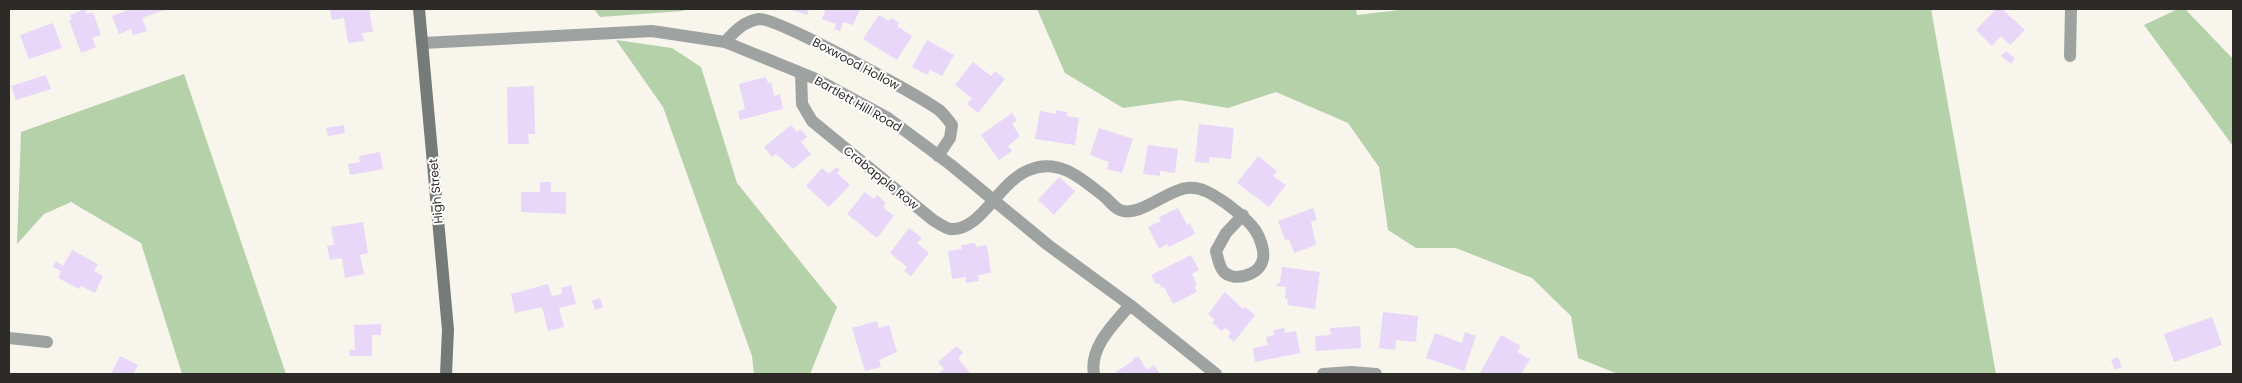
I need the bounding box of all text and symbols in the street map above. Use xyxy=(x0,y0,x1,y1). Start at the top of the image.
street label: Boxwood Hollow xyxy=(810,33,903,94)
street label: Bartlett Hill Road xyxy=(811,72,905,135)
street label: Crabapple Row xyxy=(840,142,923,213)
street label: High Street xyxy=(424,158,447,224)

